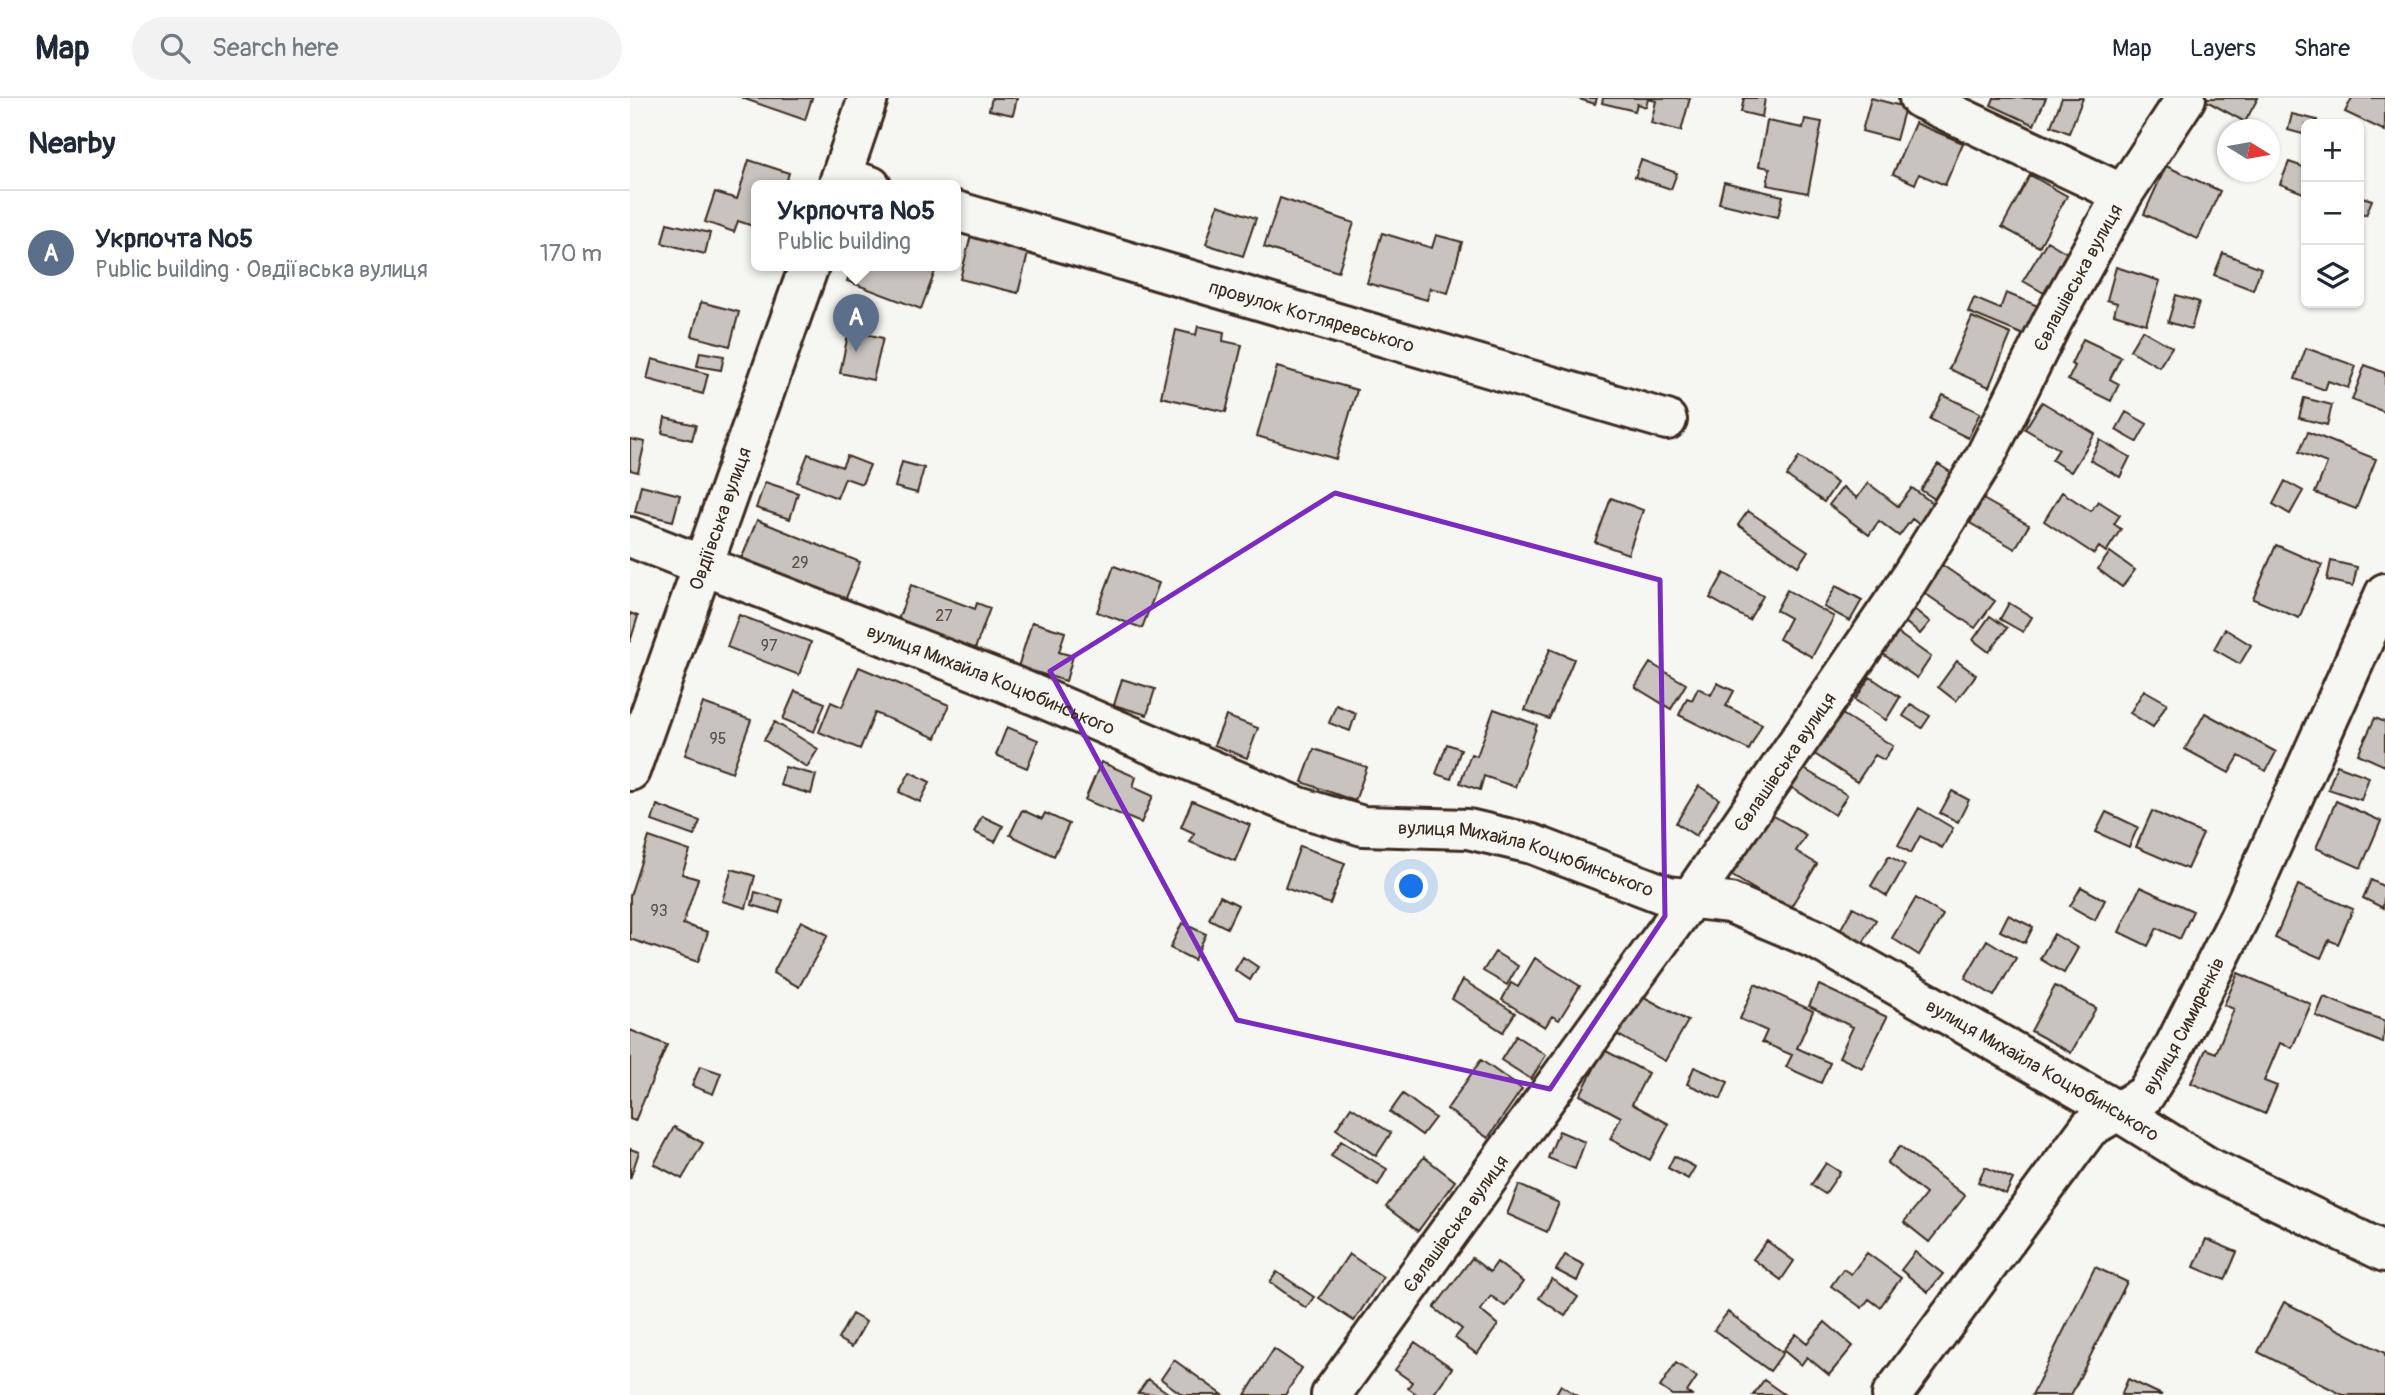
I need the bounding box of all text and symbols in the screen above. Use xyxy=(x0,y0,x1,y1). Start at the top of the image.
search box xyxy=(132,17,622,80)
text: Map xyxy=(35,28,90,69)
icon: search xyxy=(156,29,194,67)
text: Search here xyxy=(212,32,339,64)
text: Map xyxy=(2112,34,2152,63)
text: Layers xyxy=(2190,34,2256,63)
text: Share xyxy=(2294,34,2350,63)
north arrow xyxy=(2217,119,2280,182)
map controls xyxy=(2301,119,2364,308)
button: + xyxy=(2301,119,2364,182)
text: Nearby xyxy=(28,125,115,162)
popup xyxy=(751,180,961,271)
button: − xyxy=(2301,182,2364,245)
text: Укрпочта №5 xyxy=(777,195,935,227)
street label: Євлашівська вулиця xyxy=(2029,200,2128,355)
text: Укрпочта №5 xyxy=(95,223,253,255)
text: Public building xyxy=(777,227,911,256)
text: A xyxy=(44,239,58,268)
text: 170 m xyxy=(540,239,602,268)
button: layers xyxy=(2301,245,2364,308)
text: Public building · Овдіївська вулиця xyxy=(95,255,428,284)
street label: провулок Котляревського xyxy=(1206,275,1417,358)
pin: A xyxy=(833,294,879,352)
street label: Овдіївська вулиця xyxy=(684,444,757,593)
house number: 29 xyxy=(791,553,809,573)
house number: 27 xyxy=(935,606,953,626)
street label: вулиця Михайла Коцюбинського xyxy=(863,619,1118,741)
house number: 97 xyxy=(761,636,778,656)
street label: Євлашівська вулиця xyxy=(1729,688,1842,836)
house number: 95 xyxy=(710,729,726,749)
street label: вулиця Михайла Коцюбинського xyxy=(1398,816,1657,902)
your location xyxy=(1394,869,1428,903)
house number: 93 xyxy=(650,901,668,921)
street label: вулиця Симиренків xyxy=(2137,953,2230,1099)
street label: вулиця Михайла Коцюбинського xyxy=(1922,994,2164,1147)
street label: Євлашівська вулиця xyxy=(1398,1150,1514,1297)

